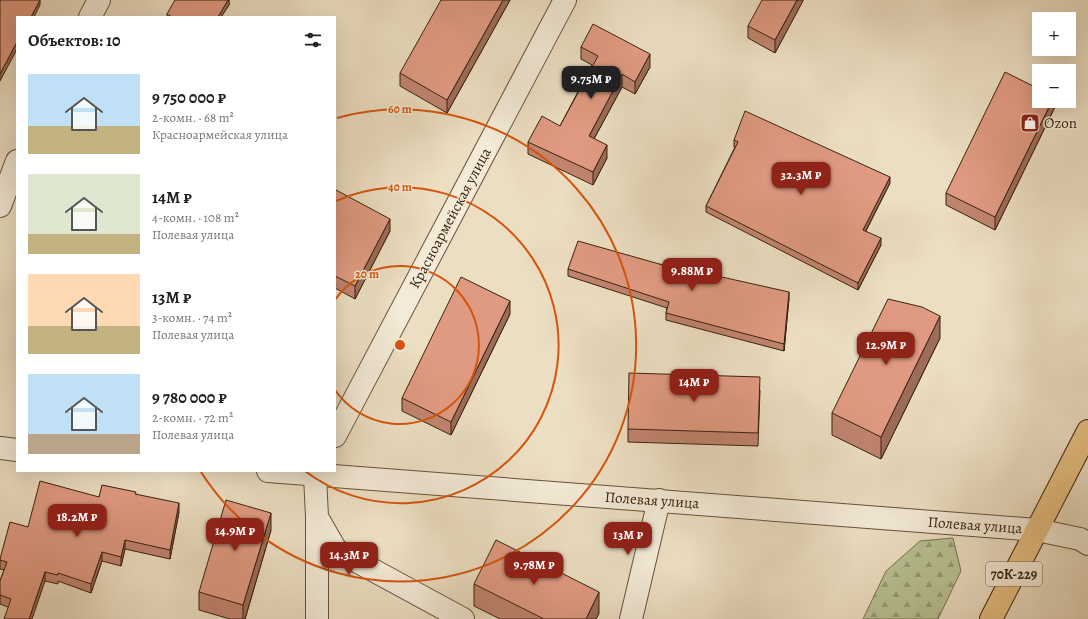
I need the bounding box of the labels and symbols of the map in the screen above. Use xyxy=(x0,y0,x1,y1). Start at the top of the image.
pin: 9.75M ₽ xyxy=(554,66,628,100)
text: 60 m xyxy=(388,101,412,117)
shop icon: Ozon xyxy=(1019,112,1041,134)
place label: Ozon xyxy=(1044,113,1077,133)
street label: Красноармейская улица xyxy=(404,144,496,292)
pin: 32.3M ₽ xyxy=(764,162,838,196)
text: 40 m xyxy=(388,179,412,195)
pin: 9.88M ₽ xyxy=(655,258,729,292)
text: 20 m xyxy=(355,266,379,282)
pin: 12.9M ₽ xyxy=(849,332,923,366)
centre of rings xyxy=(393,338,407,352)
pin: 14M ₽ xyxy=(666,369,722,403)
street label: Полевая улица xyxy=(604,487,700,513)
pin: 18.2M ₽ xyxy=(40,504,114,538)
street label: Полевая улица xyxy=(927,512,1023,538)
pin: 14.9M ₽ xyxy=(198,518,272,552)
pin: 13M ₽ xyxy=(600,522,656,556)
pin: 14.3M ₽ xyxy=(312,542,386,576)
pin: 9.78M ₽ xyxy=(497,552,571,586)
road number: 70К-229 xyxy=(986,562,1042,586)

